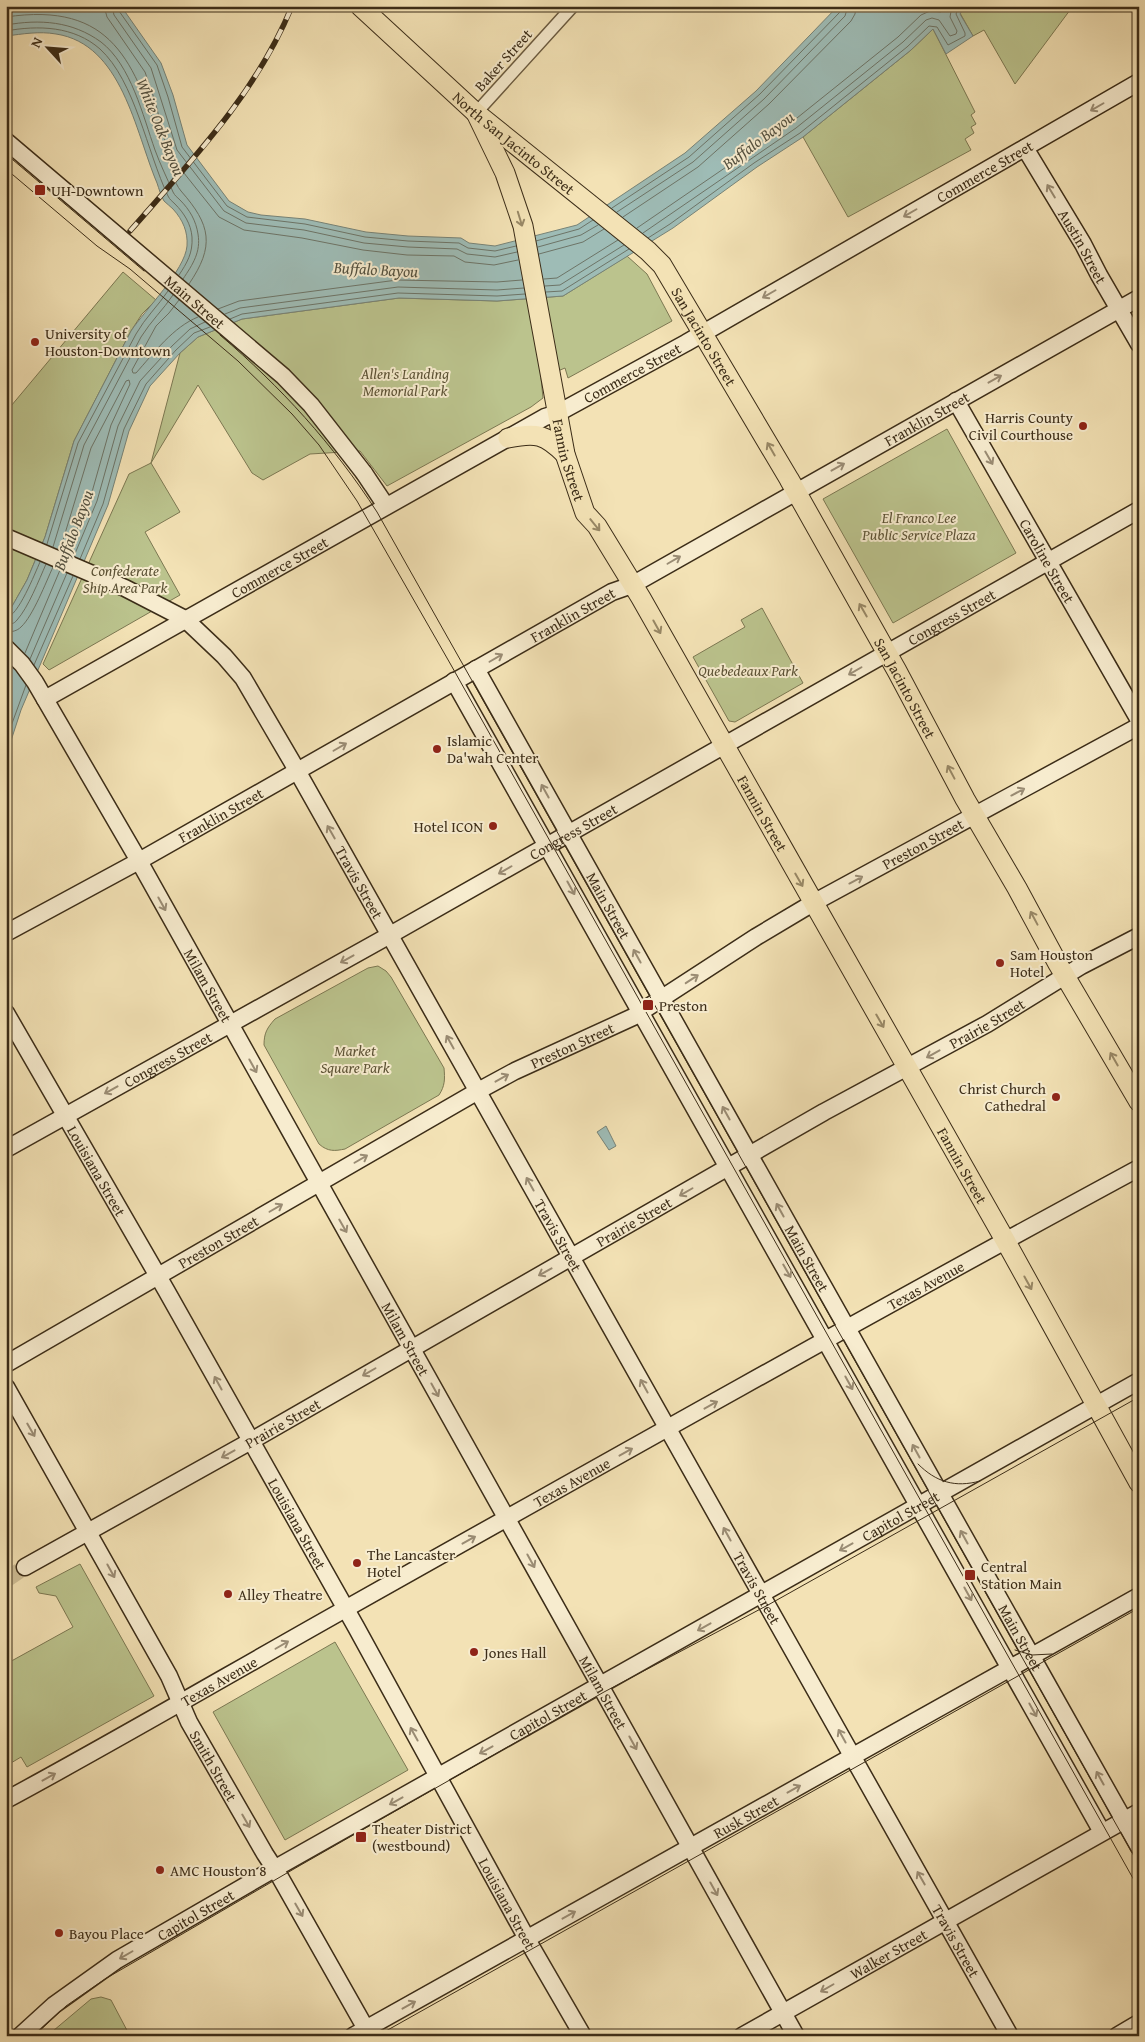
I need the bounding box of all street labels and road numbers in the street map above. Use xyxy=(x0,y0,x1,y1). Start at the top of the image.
street label: Baker Street xyxy=(469,24,537,96)
street label: North San Jacinto Street xyxy=(448,86,580,199)
street label: Commerce Street xyxy=(932,135,1037,207)
street label: Austin Street xyxy=(1054,205,1113,288)
street label: Main Street xyxy=(160,270,230,334)
street label: San Jacinto Street xyxy=(667,283,742,390)
street label: Commerce Street xyxy=(579,337,685,408)
street label: Franklin Street xyxy=(880,385,974,451)
street label: Fannin Street xyxy=(548,417,591,504)
street label: Caroline Street xyxy=(1015,515,1080,607)
street label: Commerce Street xyxy=(227,531,332,603)
street label: Franklin Street xyxy=(526,582,620,647)
street label: Congress Street xyxy=(904,583,1000,650)
street label: San Jacinto Street xyxy=(870,634,942,742)
street label: Fannin Street xyxy=(733,771,793,856)
street label: Franklin Street xyxy=(174,782,267,847)
street label: Congress Street xyxy=(525,798,621,864)
street label: Preston Street xyxy=(878,812,968,874)
street label: Travis Street xyxy=(331,842,389,923)
street label: Main Street xyxy=(582,868,636,943)
street label: Milam Street xyxy=(179,944,238,1026)
street label: Prairie Street xyxy=(945,992,1029,1053)
street label: Preston Street xyxy=(527,1016,618,1073)
street label: Congress Street xyxy=(120,1026,216,1092)
street label: Louisiana Street xyxy=(63,1121,132,1220)
street label: Fannin Street xyxy=(933,1123,993,1208)
street label: Prairie Street xyxy=(592,1191,676,1251)
street label: Travis Street xyxy=(530,1195,588,1276)
street label: Preston Street xyxy=(174,1209,263,1273)
street label: Main Street xyxy=(780,1221,835,1296)
street label: Texas Avenue xyxy=(883,1255,968,1314)
street label: Milam Street xyxy=(377,1298,435,1380)
street label: Prairie Street xyxy=(241,1393,325,1453)
street label: Texas Avenue xyxy=(529,1452,614,1512)
street label: Louisiana Street xyxy=(264,1474,332,1573)
street label: Capitol Street xyxy=(858,1485,944,1546)
street label: Travis Street xyxy=(729,1548,787,1629)
street label: Main Street xyxy=(994,1600,1048,1675)
street label: Texas Avenue xyxy=(177,1651,261,1711)
street label: Milam Street xyxy=(575,1651,633,1733)
street label: Capitol Street xyxy=(505,1684,591,1745)
street label: Smith Street xyxy=(185,1726,243,1805)
street label: Rusk Street xyxy=(709,1789,783,1843)
street label: Louisiana Street xyxy=(474,1854,541,1954)
street label: Capitol Street xyxy=(153,1884,238,1945)
street label: Travis Street xyxy=(927,1900,985,1981)
street label: Walker Street xyxy=(846,1923,931,1984)

